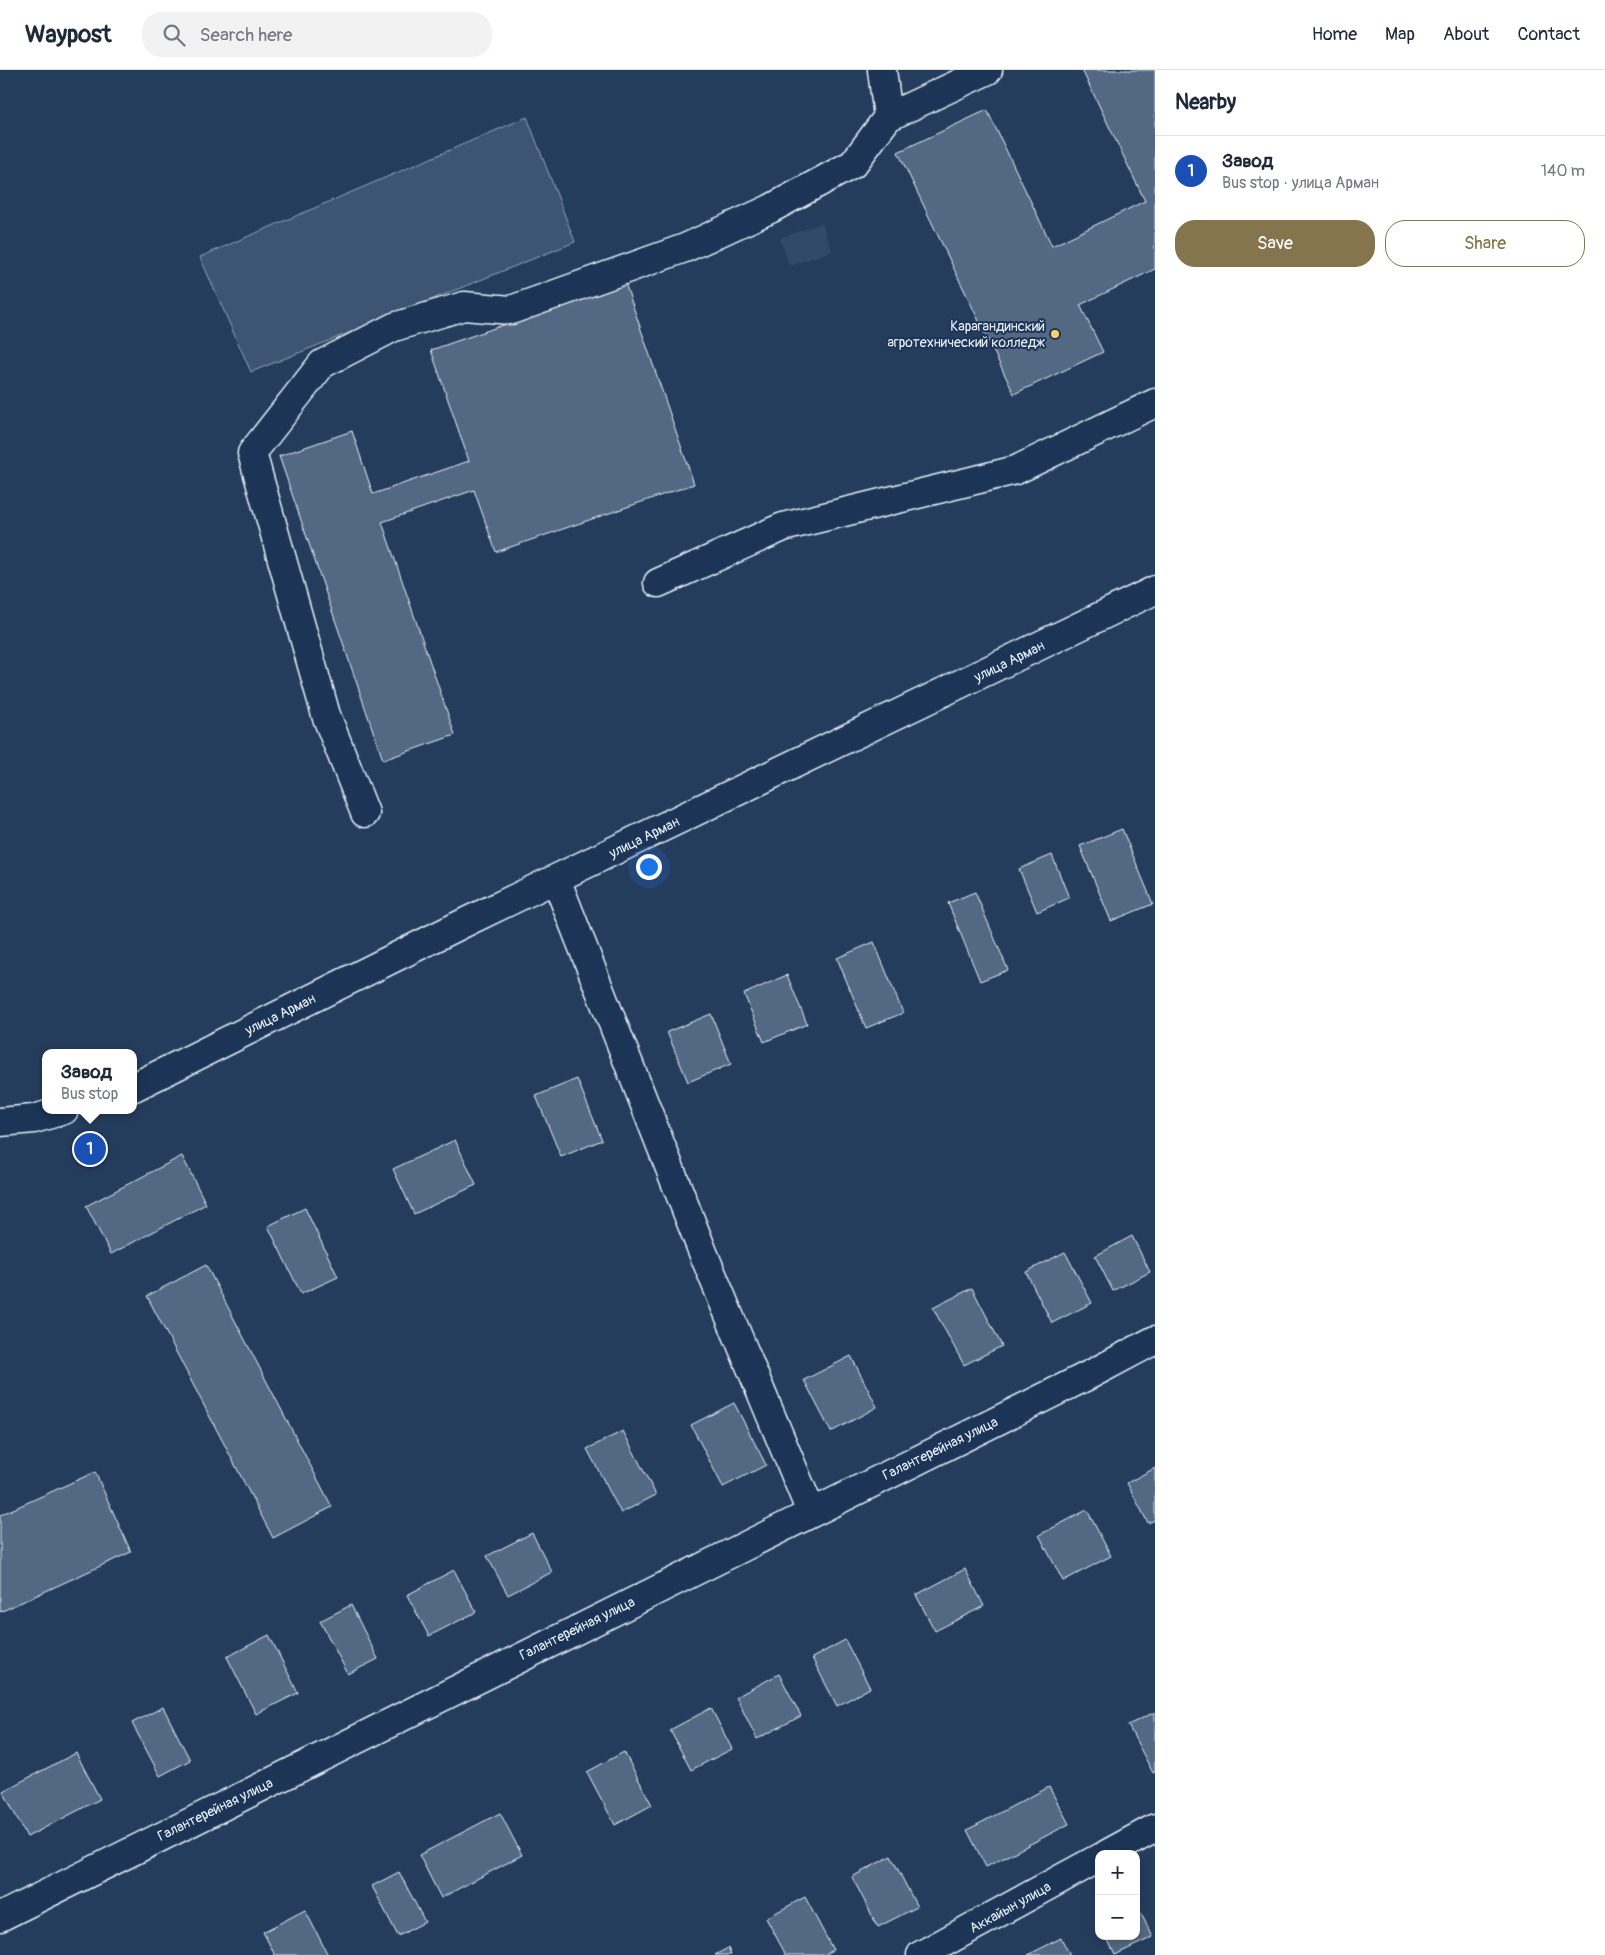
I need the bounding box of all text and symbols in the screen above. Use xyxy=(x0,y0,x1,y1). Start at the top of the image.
search box xyxy=(142,12,492,57)
text: Waypost xyxy=(25,20,112,49)
icon: search xyxy=(160,21,188,49)
text: Search here xyxy=(200,23,292,47)
text: Home xyxy=(1312,23,1357,46)
text: Map xyxy=(1385,23,1415,46)
text: About xyxy=(1443,23,1489,46)
text: Contact xyxy=(1517,23,1580,46)
text: Nearby xyxy=(1175,89,1236,116)
text: Завод xyxy=(1222,149,1273,173)
text: 1 xyxy=(1188,161,1194,181)
text: 140 m xyxy=(1541,161,1585,181)
text: Bus stop · улица Арман xyxy=(1222,173,1379,193)
button: Save xyxy=(1175,220,1375,267)
button: Share xyxy=(1385,220,1585,267)
place label: Карагандинский агротехнический колледж xyxy=(887,318,1045,351)
marker: Карагандинский агротехнический колледж xyxy=(1049,328,1061,340)
street label: улица Арман xyxy=(970,637,1047,686)
street label: улица Арман xyxy=(605,813,682,862)
your location xyxy=(636,854,662,880)
street label: улица Арман xyxy=(241,990,318,1039)
popup xyxy=(42,1049,137,1114)
text: Завод xyxy=(61,1060,112,1084)
text: Bus stop xyxy=(61,1084,118,1104)
pin: 1 xyxy=(74,1130,106,1168)
street label: Галантерейная улица xyxy=(880,1413,1001,1484)
street label: Галантерейная улица xyxy=(517,1593,638,1664)
street label: Галантерейная улица xyxy=(155,1774,276,1845)
map controls xyxy=(1095,1850,1140,1940)
button: + xyxy=(1095,1850,1140,1895)
street label: Аккайын улица xyxy=(966,1878,1054,1937)
button: − xyxy=(1095,1895,1140,1940)

